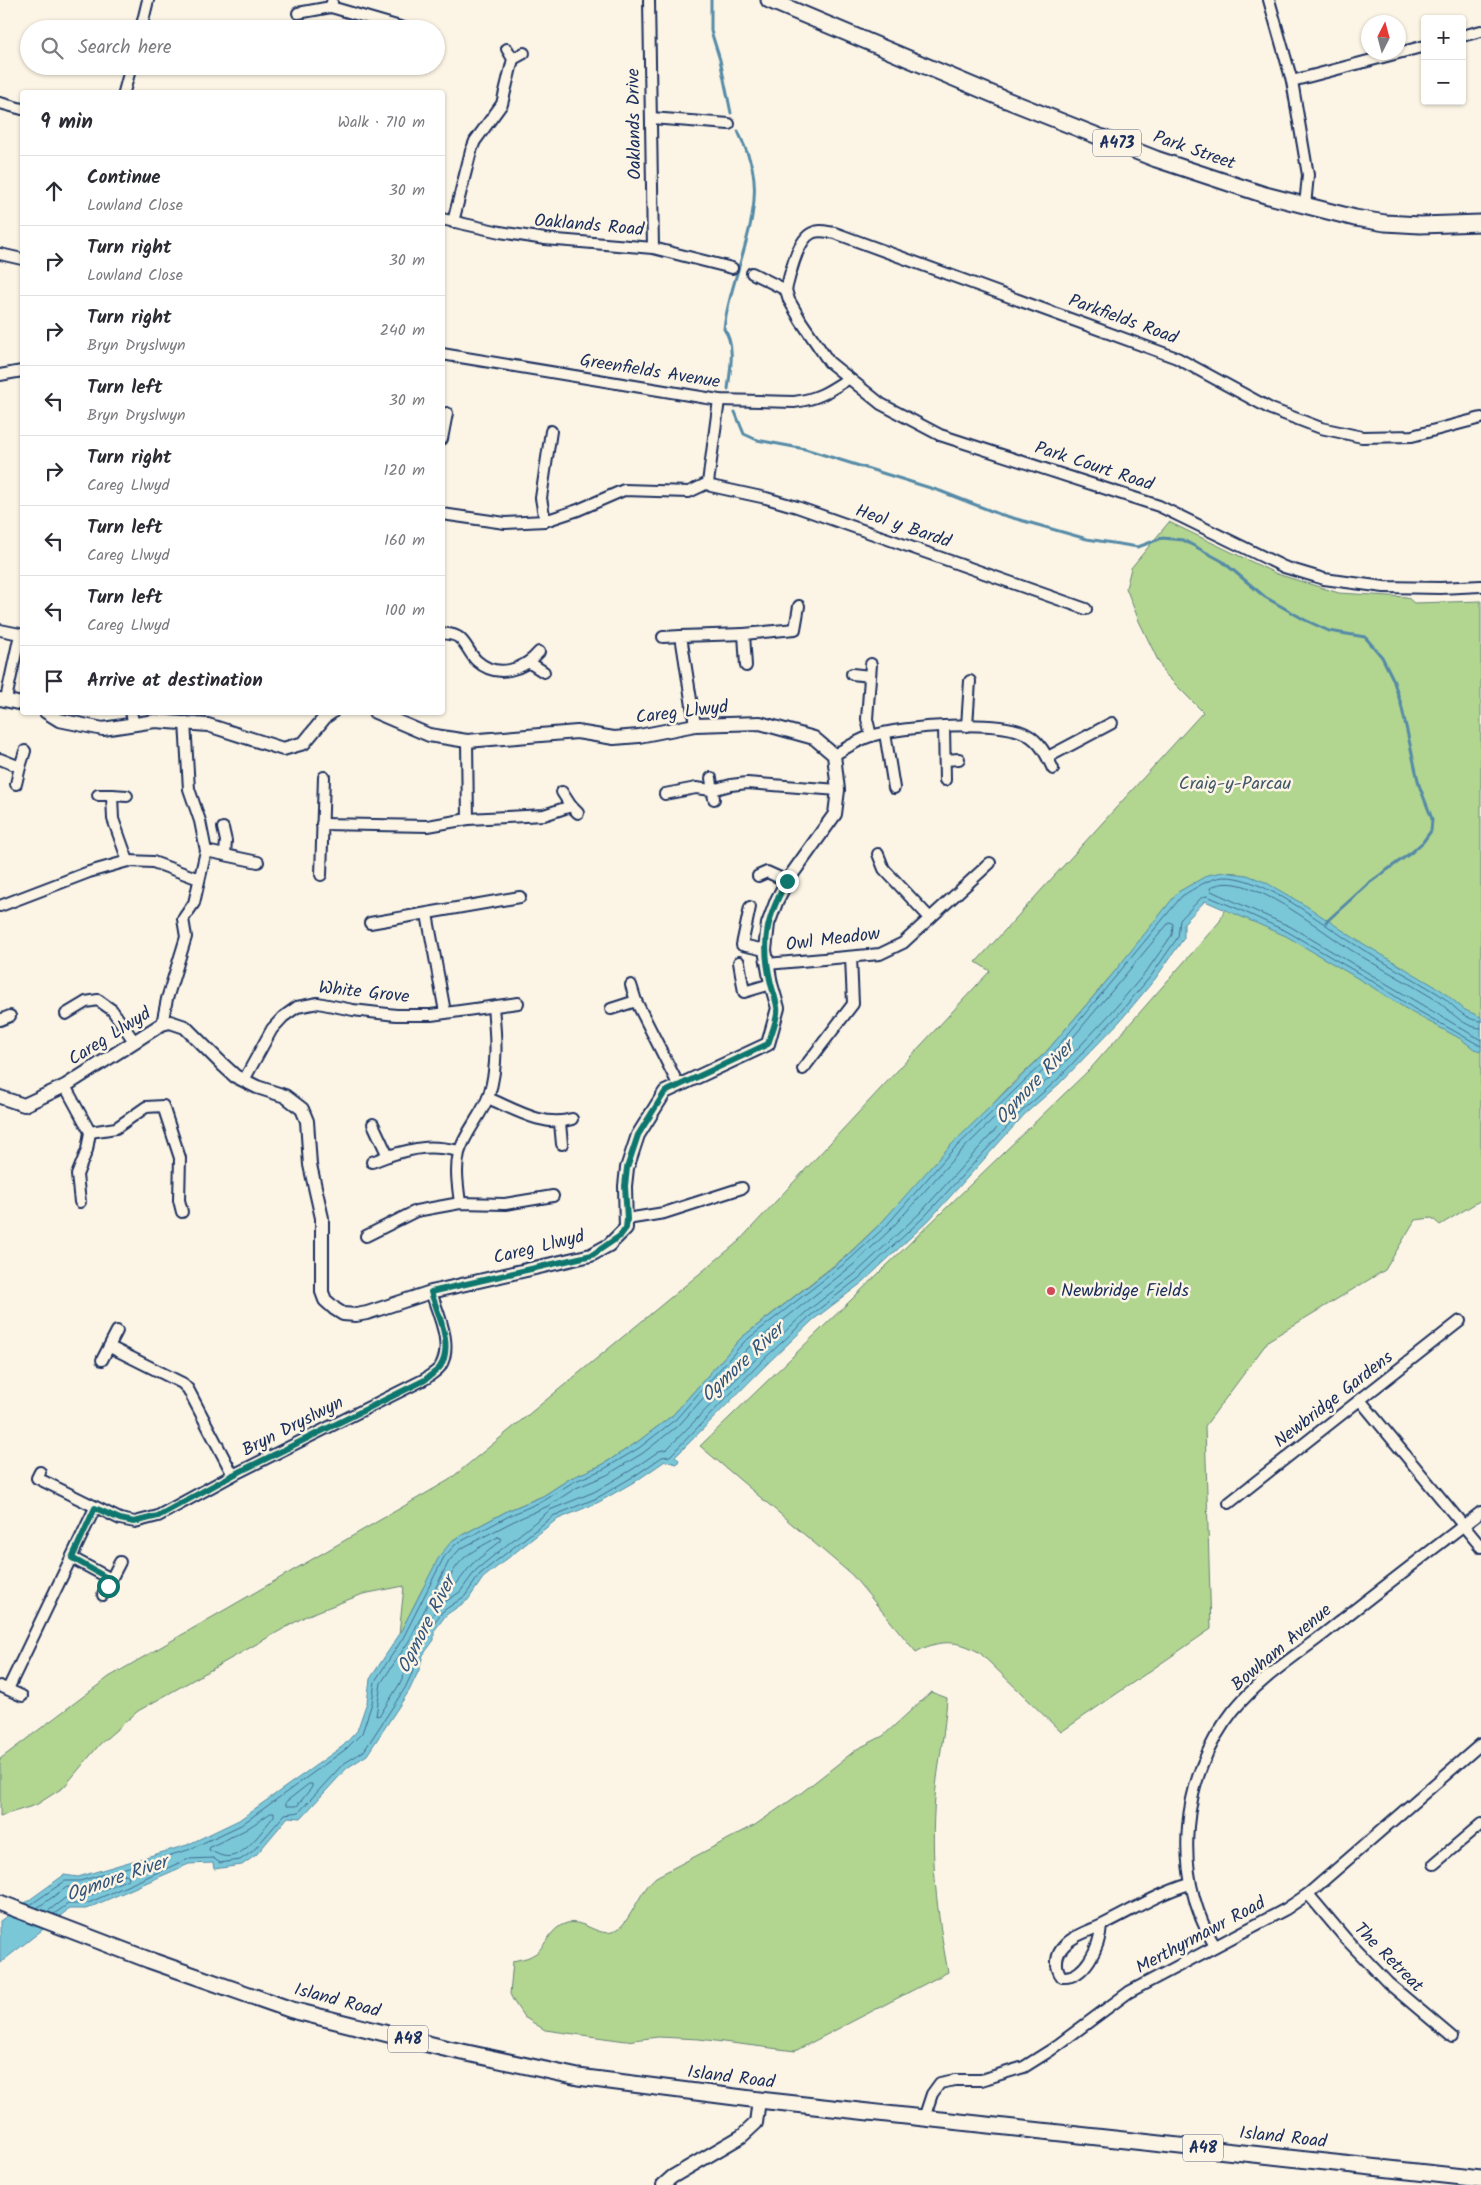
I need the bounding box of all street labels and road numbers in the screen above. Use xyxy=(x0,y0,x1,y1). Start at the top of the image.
street label: Oaklands Drive xyxy=(620,68,650,180)
street label: Park Street xyxy=(1149,123,1240,179)
road number: A473 xyxy=(1093,130,1141,156)
street label: Oaklands Road xyxy=(533,207,646,245)
street label: Parkfields Road xyxy=(1064,287,1183,354)
street label: Greenfields Avenue xyxy=(578,347,722,397)
street label: Park Court Road xyxy=(1031,434,1158,500)
street label: Heol y Bardd xyxy=(851,497,956,557)
street label: Careg Llwyd xyxy=(634,693,731,733)
street label: Owl Meadow xyxy=(784,920,883,960)
street label: White Grove xyxy=(317,974,411,1012)
street label: Careg Llwyd xyxy=(63,1000,158,1074)
street label: Careg Llwyd xyxy=(490,1222,589,1273)
street label: Newbridge Gardens xyxy=(1268,1344,1400,1456)
street label: Bryn Dryslwyn xyxy=(237,1389,349,1465)
street label: Bowham Avenue xyxy=(1225,1597,1339,1699)
street label: Merthyrmawr Road xyxy=(1131,1889,1272,1982)
street label: The Retreat xyxy=(1346,1916,1431,2001)
street label: Island Road xyxy=(291,1976,384,2027)
road number: A48 xyxy=(388,2026,428,2052)
street label: Island Road xyxy=(686,2058,777,2098)
street label: Island Road xyxy=(1238,2119,1329,2157)
road number: A48 xyxy=(1183,2134,1223,2162)

